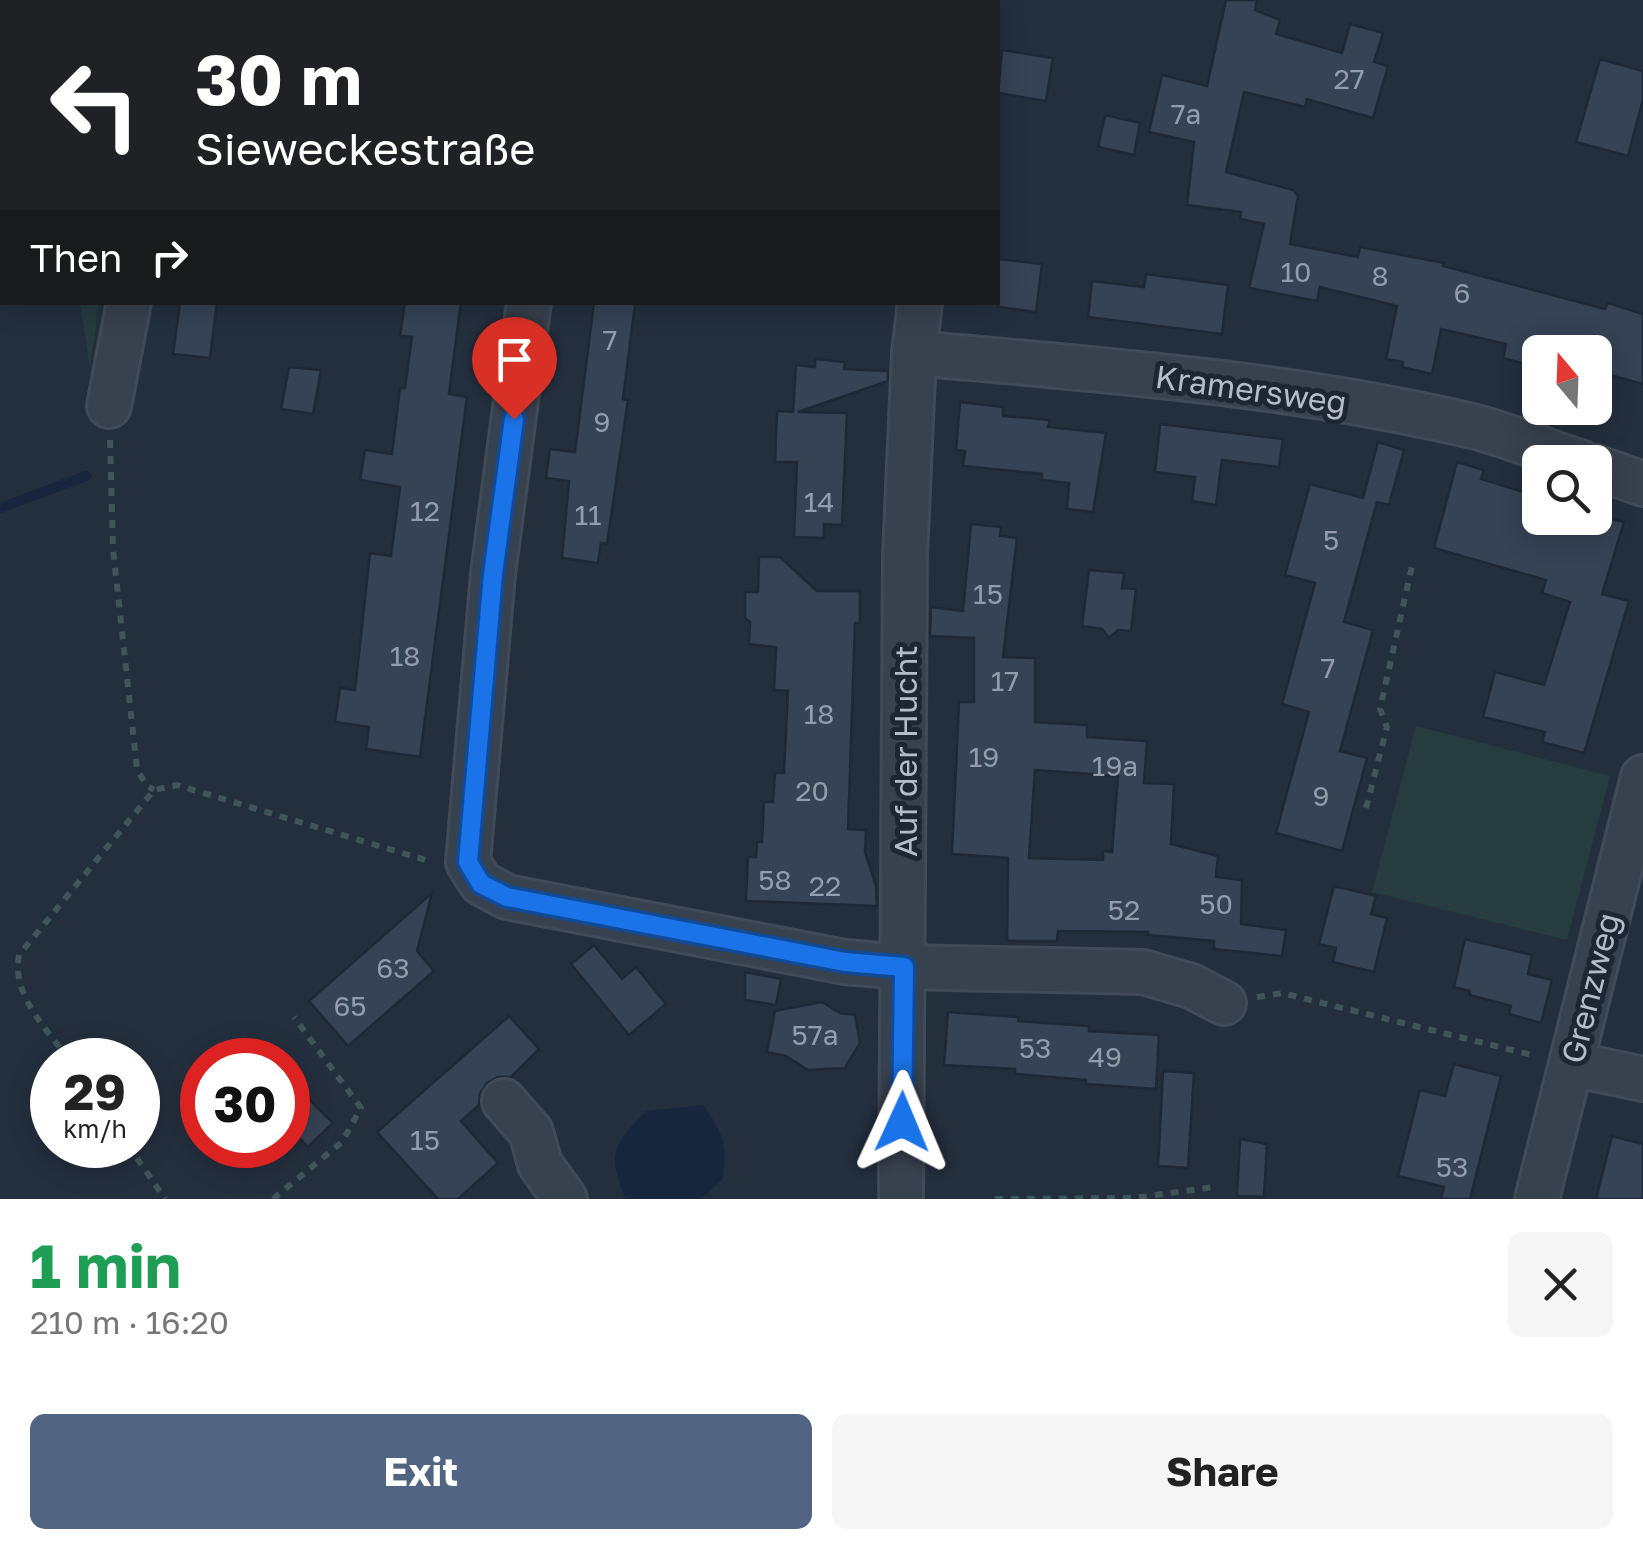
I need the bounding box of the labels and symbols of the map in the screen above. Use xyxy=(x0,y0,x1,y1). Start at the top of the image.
house number: 27 xyxy=(1333,62,1365,95)
house number: 7a xyxy=(1171,97,1201,130)
house number: 10 xyxy=(1281,255,1311,288)
house number: 8 xyxy=(1371,259,1389,292)
house number: 6 xyxy=(1454,276,1470,309)
pin xyxy=(472,317,557,420)
house number: 7 xyxy=(603,323,617,356)
north arrow xyxy=(1522,335,1612,425)
street label: Kramersweg xyxy=(1153,357,1349,421)
house number: 9 xyxy=(594,405,610,438)
house number: 14 xyxy=(804,485,834,518)
house number: 12 xyxy=(410,494,440,527)
house number: 11 xyxy=(574,498,602,531)
house number: 5 xyxy=(1323,523,1339,556)
house number: 15 xyxy=(973,577,1003,610)
house number: 18 xyxy=(390,639,420,672)
street label: Auf der Hucht xyxy=(886,645,924,857)
house number: 7 xyxy=(1321,651,1335,684)
house number: 17 xyxy=(991,664,1019,697)
house number: 18 xyxy=(804,697,834,730)
house number: 19 xyxy=(969,740,999,773)
house number: 19a xyxy=(1092,749,1138,782)
house number: 20 xyxy=(795,774,829,807)
house number: 9 xyxy=(1313,779,1329,812)
house number: 58 xyxy=(758,863,792,896)
house number: 22 xyxy=(809,869,841,902)
house number: 50 xyxy=(1199,887,1233,920)
house number: 52 xyxy=(1108,893,1140,926)
street label: Grenzweg xyxy=(1553,909,1627,1067)
house number: 63 xyxy=(376,951,410,984)
house number: 65 xyxy=(333,989,367,1022)
house number: 57a xyxy=(792,1018,838,1051)
house number: 53 xyxy=(1019,1031,1051,1064)
speed limit sign: 30 xyxy=(180,1038,310,1168)
house number: 49 xyxy=(1088,1040,1122,1073)
position arrow xyxy=(850,1070,954,1174)
house number: 15 xyxy=(410,1123,440,1156)
house number: 53 xyxy=(1436,1150,1468,1183)

